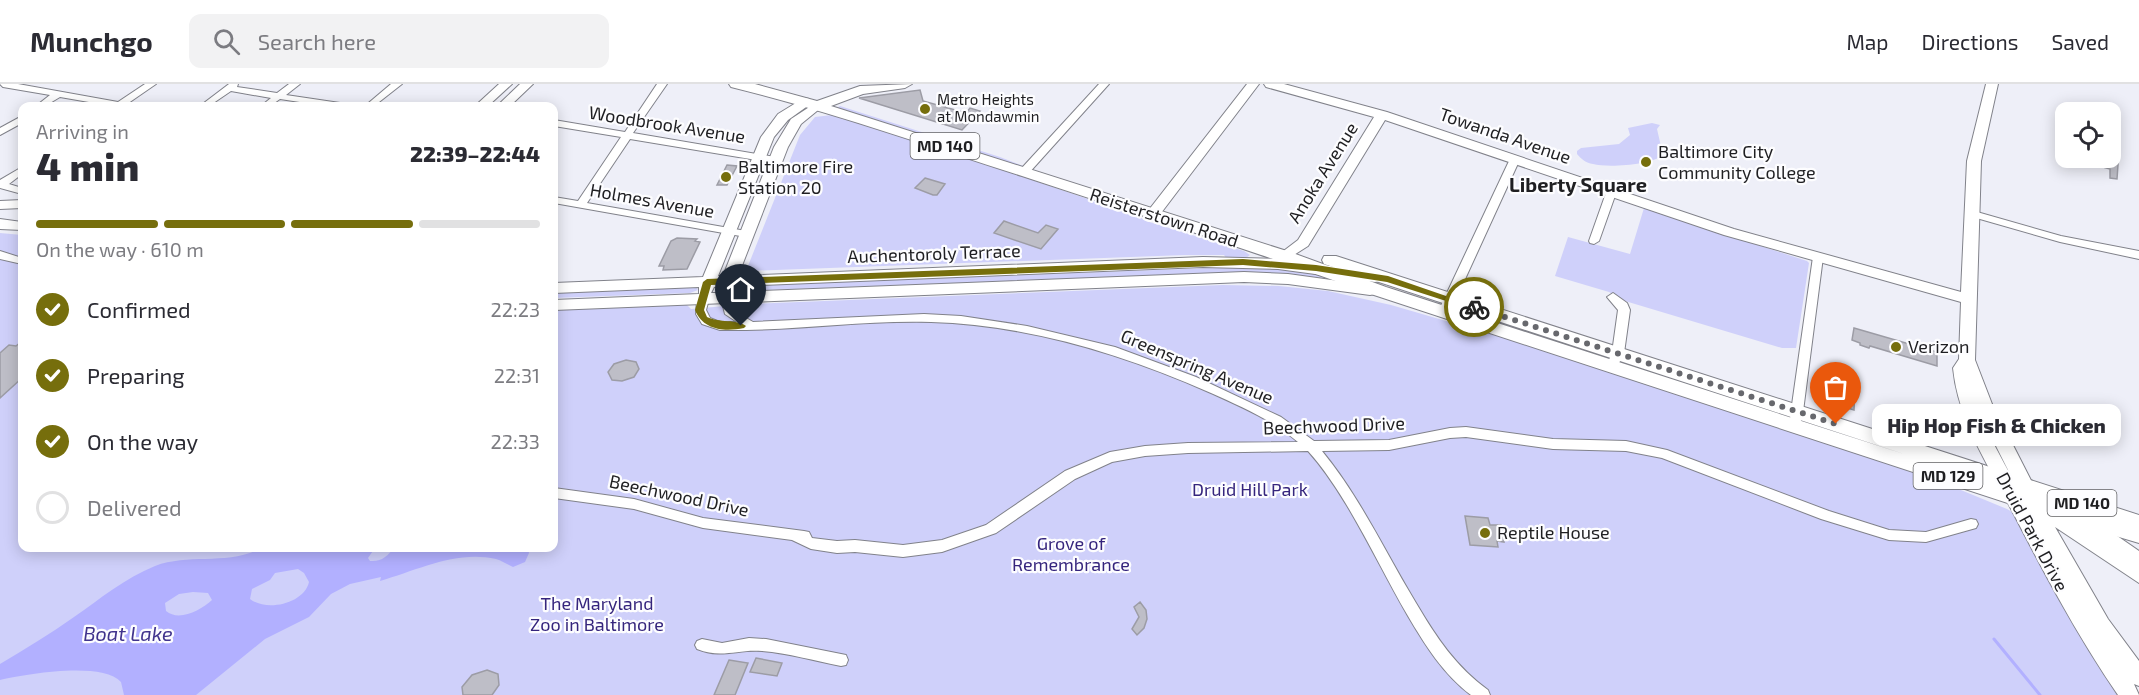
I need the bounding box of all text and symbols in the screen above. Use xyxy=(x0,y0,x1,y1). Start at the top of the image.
search box xyxy=(189,14,609,68)
text: Munchgo xyxy=(30,24,153,58)
icon: search xyxy=(210,25,243,58)
text: Search here xyxy=(258,28,376,54)
text: Map xyxy=(1846,29,1889,54)
text: Directions xyxy=(1922,29,2018,54)
text: Saved xyxy=(2051,29,2109,54)
place label: Metro Heights at Mondawmin xyxy=(937,90,1039,125)
street label: Woodbrook Avenue xyxy=(587,101,747,147)
marker: Metro Heights at Mondawmin xyxy=(918,102,932,116)
street label: Towanda Avenue xyxy=(1437,102,1574,168)
map controls xyxy=(2055,102,2121,168)
button: locate xyxy=(2055,102,2121,168)
street label: Anoka Avenue xyxy=(1282,118,1362,227)
text: Arriving in xyxy=(36,119,129,143)
road number: MD 140 xyxy=(910,133,980,159)
text: 22:39–22:44 xyxy=(410,140,540,166)
place label: Baltimore City Community College xyxy=(1658,140,1816,183)
text: 4 min xyxy=(36,142,139,189)
place label: Baltimore Fire Station 20 xyxy=(738,155,853,198)
marker: Baltimore City Community College xyxy=(1639,155,1653,169)
marker: Baltimore Fire Station 20 xyxy=(719,170,733,184)
district label: Liberty Square xyxy=(1509,172,1647,197)
street label: Holmes Avenue xyxy=(588,178,716,222)
street label: Reisterstown Road xyxy=(1087,183,1241,251)
text: On the way · 610 m xyxy=(36,237,204,261)
street label: Auchentoroly Terrace xyxy=(847,239,1021,267)
pin xyxy=(715,264,766,326)
icon: home xyxy=(724,273,757,306)
courier xyxy=(1444,277,1504,337)
icon: bike xyxy=(1458,291,1491,324)
icon: check xyxy=(36,293,69,326)
text: Confirmed xyxy=(87,296,191,322)
text: 22:23 xyxy=(490,297,540,321)
street label: Greenspring Avenue xyxy=(1118,324,1277,408)
place label: Verizon xyxy=(1908,335,1969,357)
marker: Verizon xyxy=(1889,340,1903,354)
icon: check xyxy=(36,359,69,392)
text: Preparing xyxy=(87,362,185,388)
pin xyxy=(1810,362,1861,424)
text: 22:31 xyxy=(494,363,540,387)
icon: bag xyxy=(1819,371,1852,404)
callout: Hip Hop Fish & Chicken xyxy=(1872,403,2121,445)
street label: Beechwood Drive xyxy=(1263,412,1405,438)
text: Hip Hop Fish & Chicken xyxy=(1887,413,2106,437)
icon: check xyxy=(36,425,69,458)
text: On the way xyxy=(87,428,198,454)
text: 22:33 xyxy=(491,429,540,453)
road number: MD 129 xyxy=(1914,463,1982,489)
street label: Druid Park Drive xyxy=(1992,468,2073,595)
street label: Beechwood Drive xyxy=(607,469,751,521)
park label: Druid Hill Park xyxy=(1192,478,1308,500)
road number: MD 140 xyxy=(2048,490,2116,516)
text: Delivered xyxy=(87,494,182,520)
place label: Reptile House xyxy=(1497,521,1610,543)
marker: Reptile House xyxy=(1478,526,1492,540)
park label: Grove of Remembrance xyxy=(1012,532,1130,575)
park label: The Maryland Zoo in Baltimore xyxy=(530,592,664,635)
water label: Boat Lake xyxy=(83,621,173,645)

